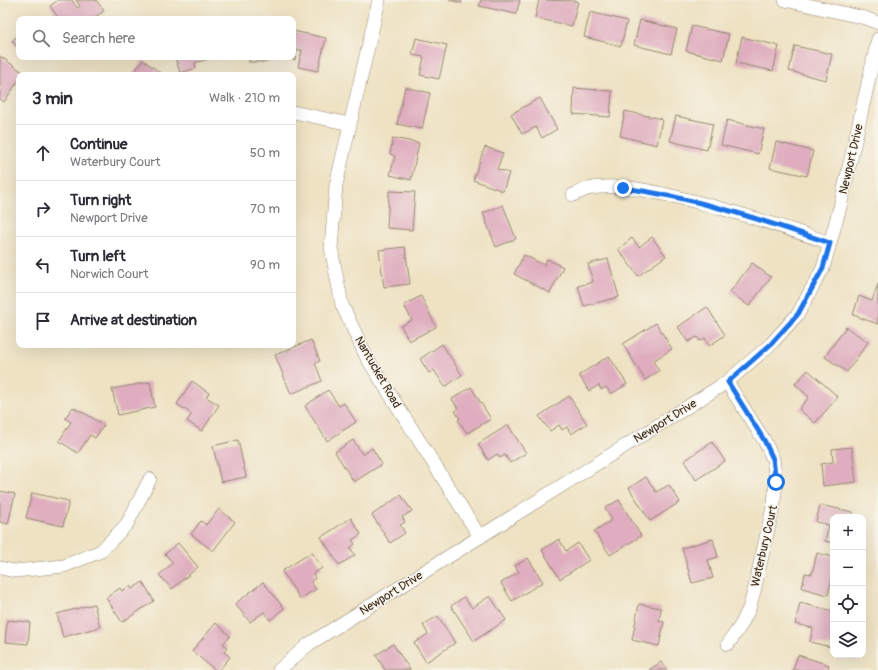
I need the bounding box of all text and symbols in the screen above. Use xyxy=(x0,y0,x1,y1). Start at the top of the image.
search box xyxy=(16,16,296,60)
icon: search xyxy=(30,27,52,49)
text: Search here xyxy=(62,29,135,48)
text: 3 min xyxy=(32,88,73,109)
text: Walk · 210 m xyxy=(209,90,280,106)
street label: Newport Drive xyxy=(836,122,867,196)
text: Continue xyxy=(70,135,128,154)
icon: ahead xyxy=(32,142,54,164)
text: 50 m xyxy=(250,145,280,161)
text: Waterbury Court xyxy=(70,154,160,170)
route end xyxy=(614,179,632,197)
text: Turn right xyxy=(70,191,131,210)
icon: right xyxy=(32,198,54,220)
text: 70 m xyxy=(250,201,280,217)
text: Newport Drive xyxy=(70,210,148,226)
text: Turn left xyxy=(70,247,126,266)
icon: left xyxy=(32,254,54,276)
text: 90 m xyxy=(250,257,280,273)
text: Norwich Court xyxy=(70,266,148,282)
icon: arrive xyxy=(32,310,54,332)
text: Arrive at destination xyxy=(70,311,197,330)
street label: Nantucket Road xyxy=(351,334,404,411)
street label: Newport Drive xyxy=(631,396,700,447)
route start xyxy=(767,473,785,491)
street label: Waterbury Court xyxy=(748,504,781,588)
map controls xyxy=(830,514,866,658)
button: + xyxy=(830,514,866,550)
button: − xyxy=(830,550,866,586)
street label: Newport Drive xyxy=(357,568,426,619)
button: locate xyxy=(830,586,866,622)
button: layers xyxy=(830,622,866,658)

